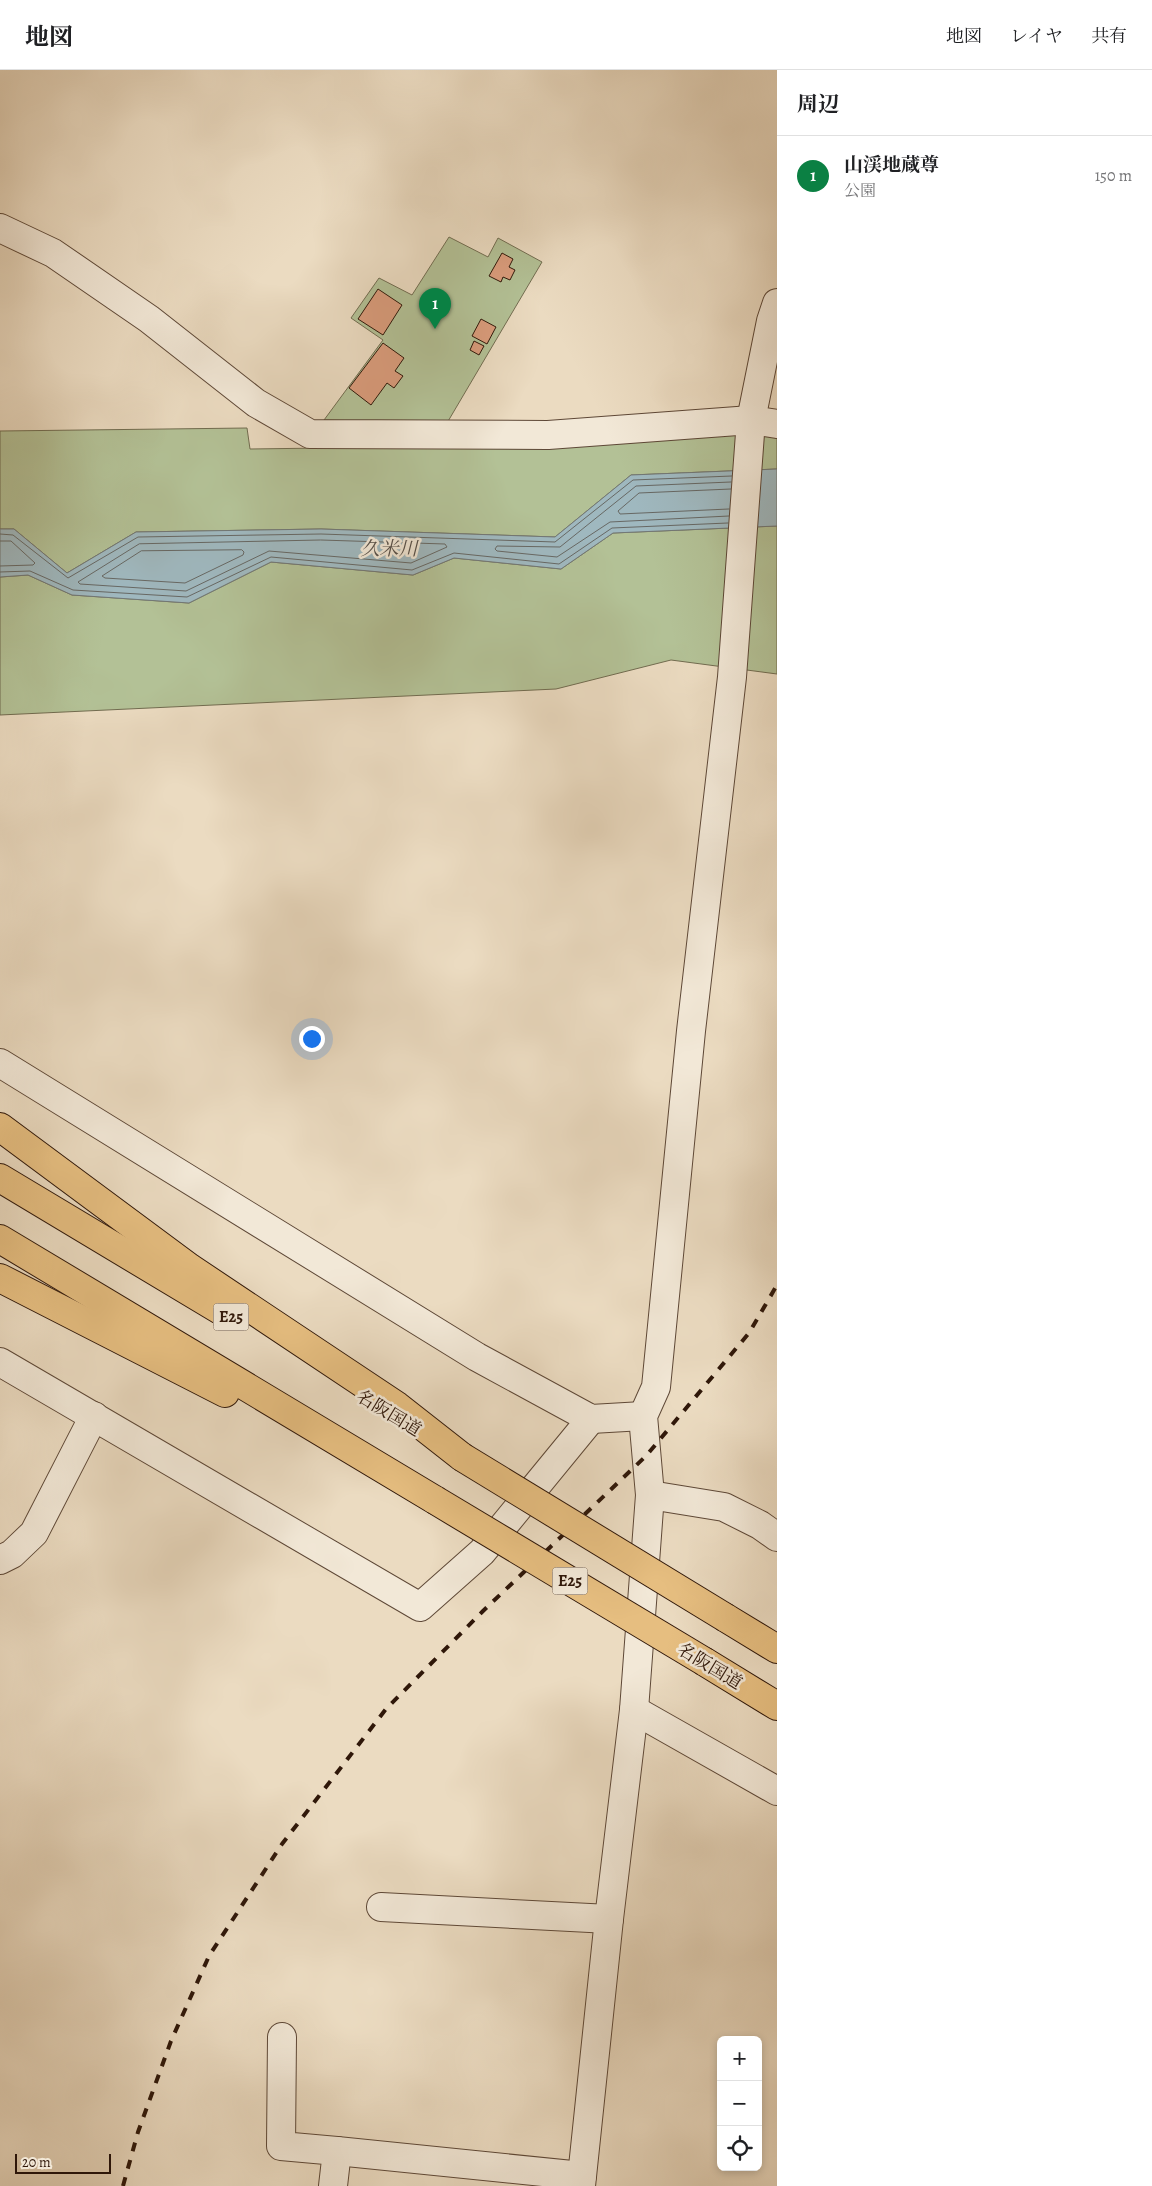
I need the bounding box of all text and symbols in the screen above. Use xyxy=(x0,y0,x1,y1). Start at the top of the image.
text: 地図 xyxy=(25,21,73,53)
text: 地図 xyxy=(946,24,982,48)
text: レイヤ xyxy=(1010,24,1063,48)
text: 共有 xyxy=(1091,24,1127,48)
text: 周辺 xyxy=(797,90,839,118)
text: 山渓地蔵尊 xyxy=(844,152,939,178)
text: 1 xyxy=(810,165,816,187)
text: 150 m xyxy=(1095,165,1132,187)
text: 公園 xyxy=(844,180,876,202)
pin: 1 xyxy=(419,288,451,329)
water label: 久米川 xyxy=(360,536,419,562)
your location xyxy=(299,1026,325,1052)
road number: E25 xyxy=(214,1304,248,1330)
street label: 名阪国道 xyxy=(352,1384,426,1442)
road number: E25 xyxy=(552,1568,588,1594)
street label: 名阪国道 xyxy=(673,1637,747,1695)
map controls xyxy=(717,2036,762,2171)
button: + xyxy=(717,2036,762,2081)
button: − xyxy=(717,2081,762,2126)
button: locate xyxy=(717,2126,762,2171)
scale bar xyxy=(15,2151,111,2174)
text: 20 m xyxy=(22,2153,51,2172)

